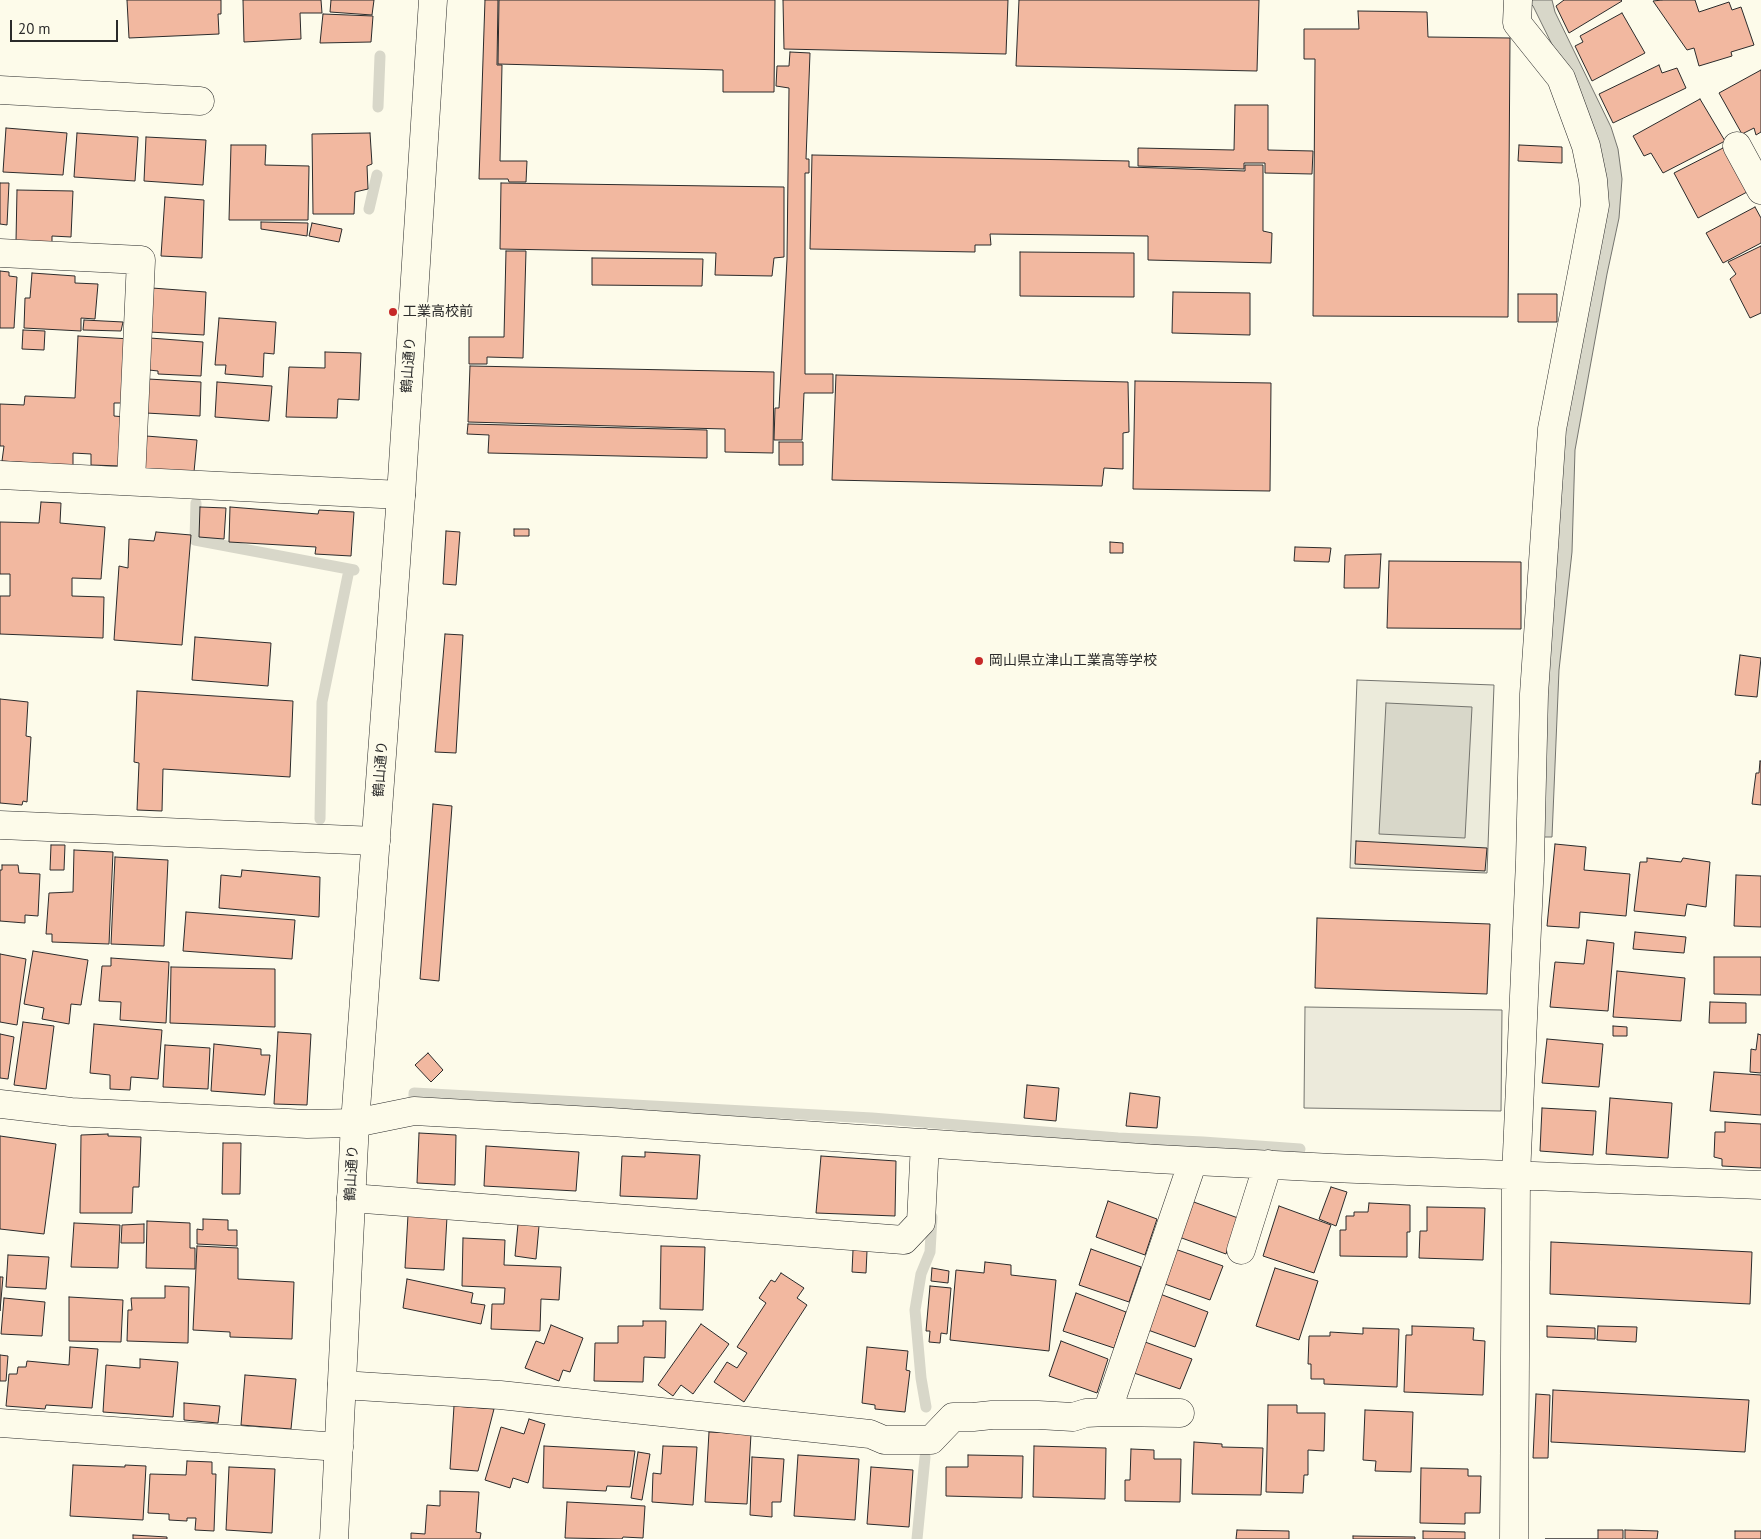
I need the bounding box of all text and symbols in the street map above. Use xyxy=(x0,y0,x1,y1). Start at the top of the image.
scale bar xyxy=(12,10,120,42)
text: 20 m xyxy=(18,19,51,38)
place label: 工業高校前 xyxy=(403,304,473,320)
marker: 工業高校前 xyxy=(387,306,399,318)
street label: 鶴山通り xyxy=(399,336,419,394)
place label: 岡山県立津山工業高等学校 xyxy=(989,653,1157,669)
marker: 岡山県立津山工業高等学校 xyxy=(973,655,985,667)
street label: 鶴山通り xyxy=(371,740,391,798)
street label: 鶴山通り xyxy=(342,1145,362,1201)

